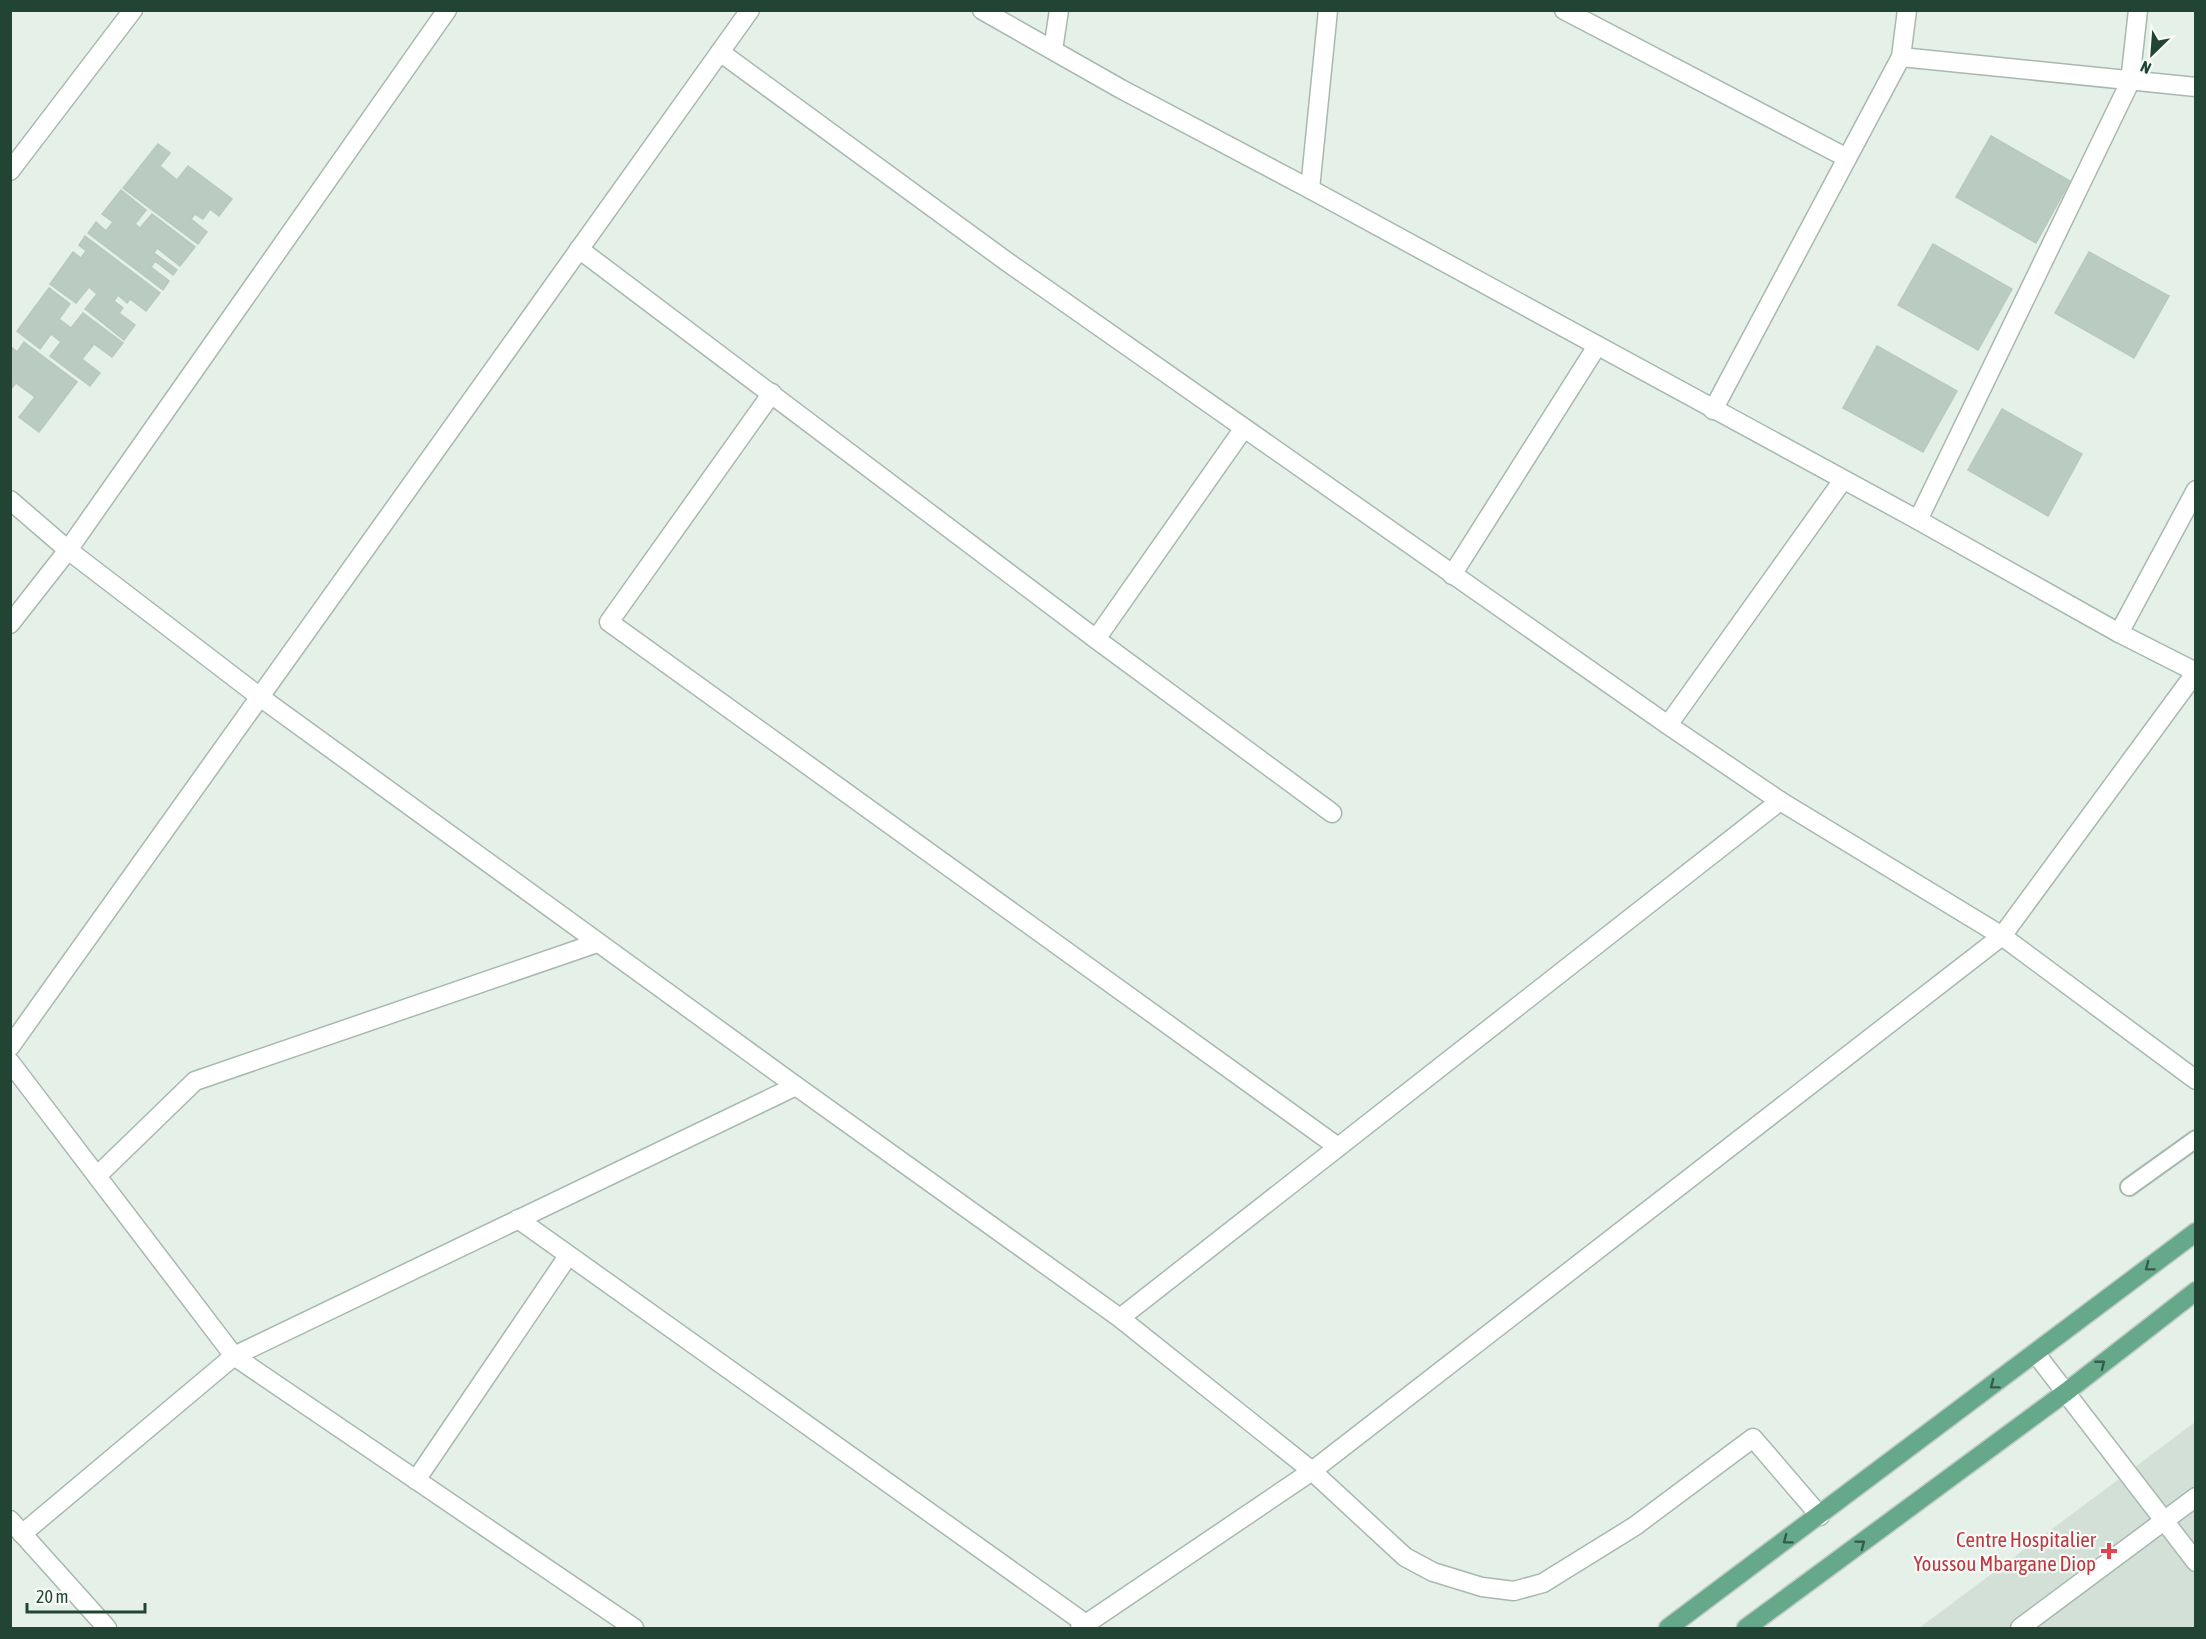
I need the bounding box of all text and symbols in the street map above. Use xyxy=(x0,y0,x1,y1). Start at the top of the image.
north arrow xyxy=(2122,24,2182,84)
text: N xyxy=(2138,57,2154,78)
one-way arrow xyxy=(2145,1260,2156,1271)
one-way arrow xyxy=(2095,1361,2106,1372)
one-way arrow xyxy=(1989,1378,2000,1389)
place label: Centre Hospitalier Youssou Mbargane Diop xyxy=(1913,1527,2097,1575)
one-way arrow xyxy=(1783,1533,1794,1544)
one-way arrow xyxy=(1855,1540,1866,1551)
marker: Centre Hospitalier Youssou Mbargane Diop xyxy=(2100,1542,2118,1560)
scale bar xyxy=(27,1576,146,1614)
text: 20 m xyxy=(36,1586,68,1607)

